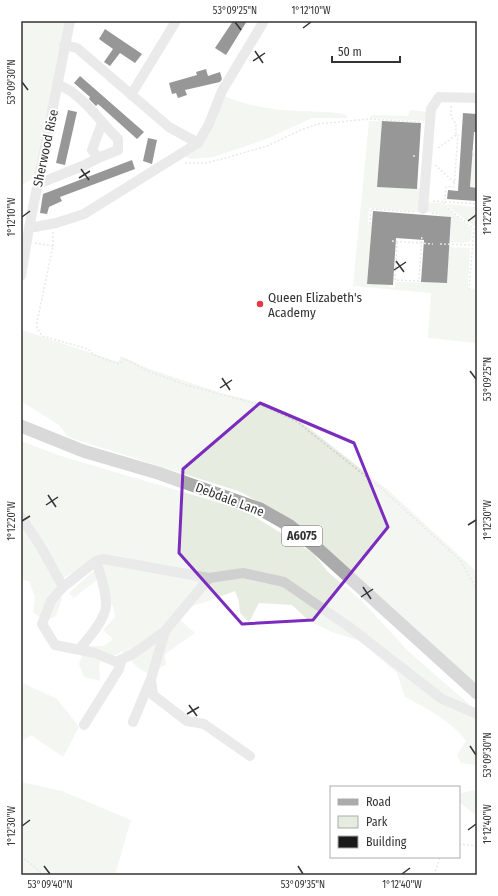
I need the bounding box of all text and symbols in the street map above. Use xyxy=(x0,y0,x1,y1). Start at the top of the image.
text: 53°09'25"N xyxy=(213,5,257,17)
text: 1°12'10"W xyxy=(291,5,331,17)
scale bar xyxy=(332,38,400,64)
text: 50 m xyxy=(338,45,362,59)
text: 53°09'30"N xyxy=(6,59,18,105)
street label: Sherwood Rise xyxy=(30,108,61,188)
text: 1°12'20"W xyxy=(482,195,494,235)
text: 1°12'10"W xyxy=(6,197,18,237)
place label: Queen Elizabeth's Academy xyxy=(268,290,363,320)
marker: Queen Elizabeth's Academy xyxy=(255,299,265,309)
text: 53°09'25"N xyxy=(482,357,494,401)
street label: Debdale Lane xyxy=(193,480,266,519)
text: 1°12'30"W xyxy=(482,500,494,540)
text: 1°12'20"W xyxy=(6,501,18,541)
road number: A6075 xyxy=(282,526,322,546)
text: 53°09'30"N xyxy=(482,732,494,778)
legend xyxy=(330,786,460,858)
text: Road xyxy=(366,795,391,809)
text: 1°12'40"W xyxy=(482,804,494,844)
text: 1°12'30"W xyxy=(6,806,18,846)
text: Park xyxy=(366,815,388,829)
text: Building xyxy=(366,835,407,849)
text: 53°09'40"N xyxy=(27,879,73,891)
text: 53°09'35"N xyxy=(281,879,325,891)
text: 1°12'40"W xyxy=(382,879,422,891)

